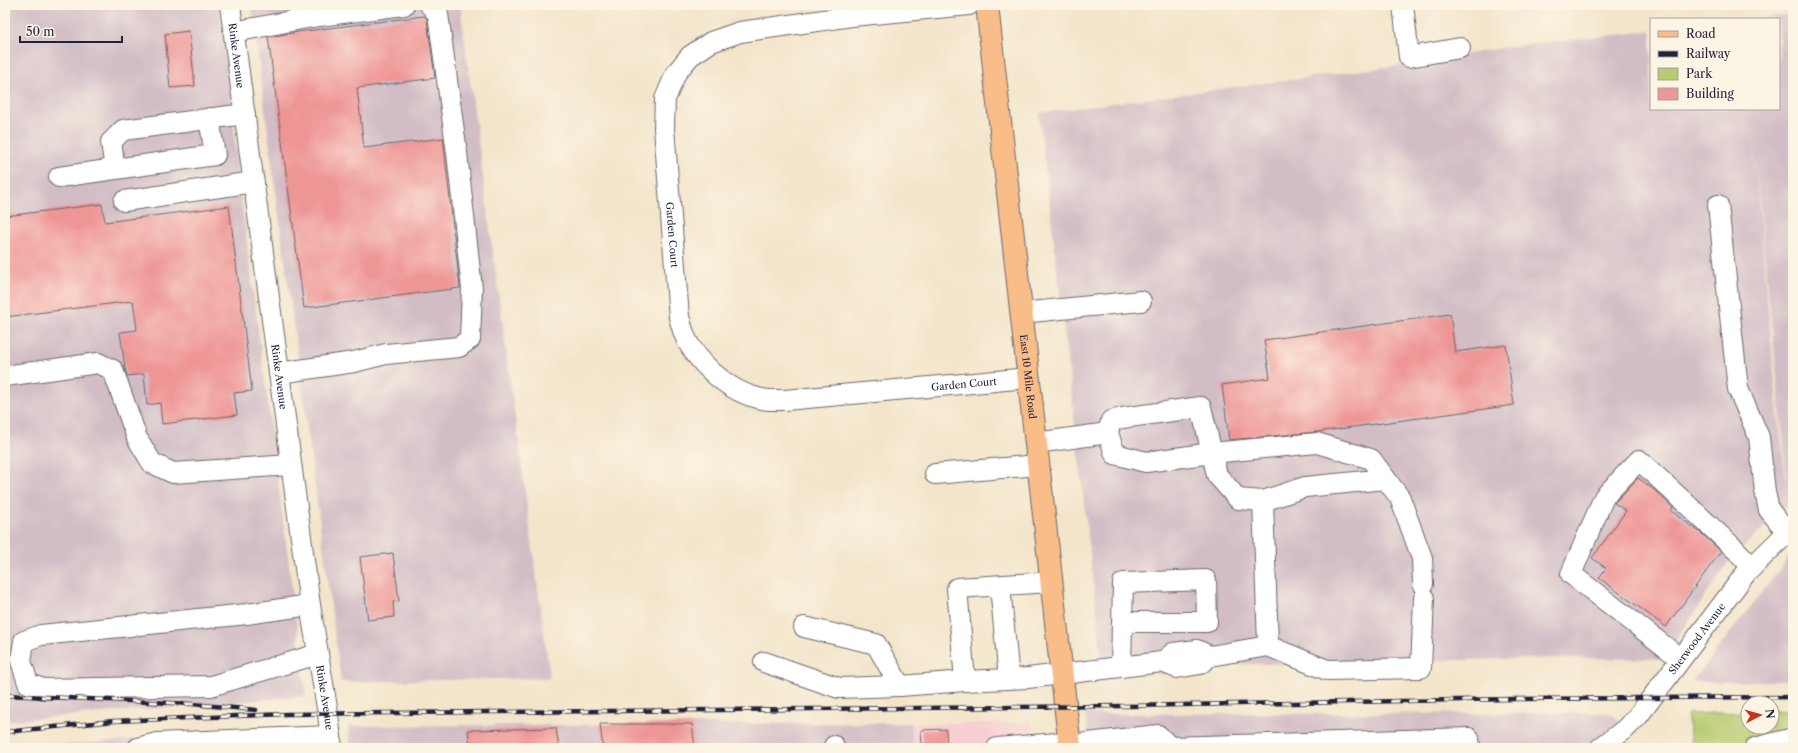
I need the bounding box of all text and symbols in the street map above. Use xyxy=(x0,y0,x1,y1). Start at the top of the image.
scale bar xyxy=(20,18,122,44)
legend xyxy=(1650,18,1780,110)
street label: Rinke Avenue xyxy=(226,22,248,89)
text: 50 m xyxy=(26,24,55,39)
text: Road xyxy=(1686,26,1716,41)
text: Railway xyxy=(1686,46,1731,61)
text: Park xyxy=(1686,66,1713,81)
text: Building xyxy=(1686,86,1734,101)
street label: Garden Court xyxy=(663,201,682,269)
street label: East 10 Mile Road xyxy=(1017,334,1040,420)
street label: Rinke Avenue xyxy=(269,343,290,410)
street label: Garden Court xyxy=(931,374,998,393)
street label: Sherwood Avenue xyxy=(1665,600,1728,677)
street label: Rinke Avenue xyxy=(314,664,336,731)
north arrow xyxy=(1740,695,1780,735)
text: N xyxy=(1762,708,1777,720)

